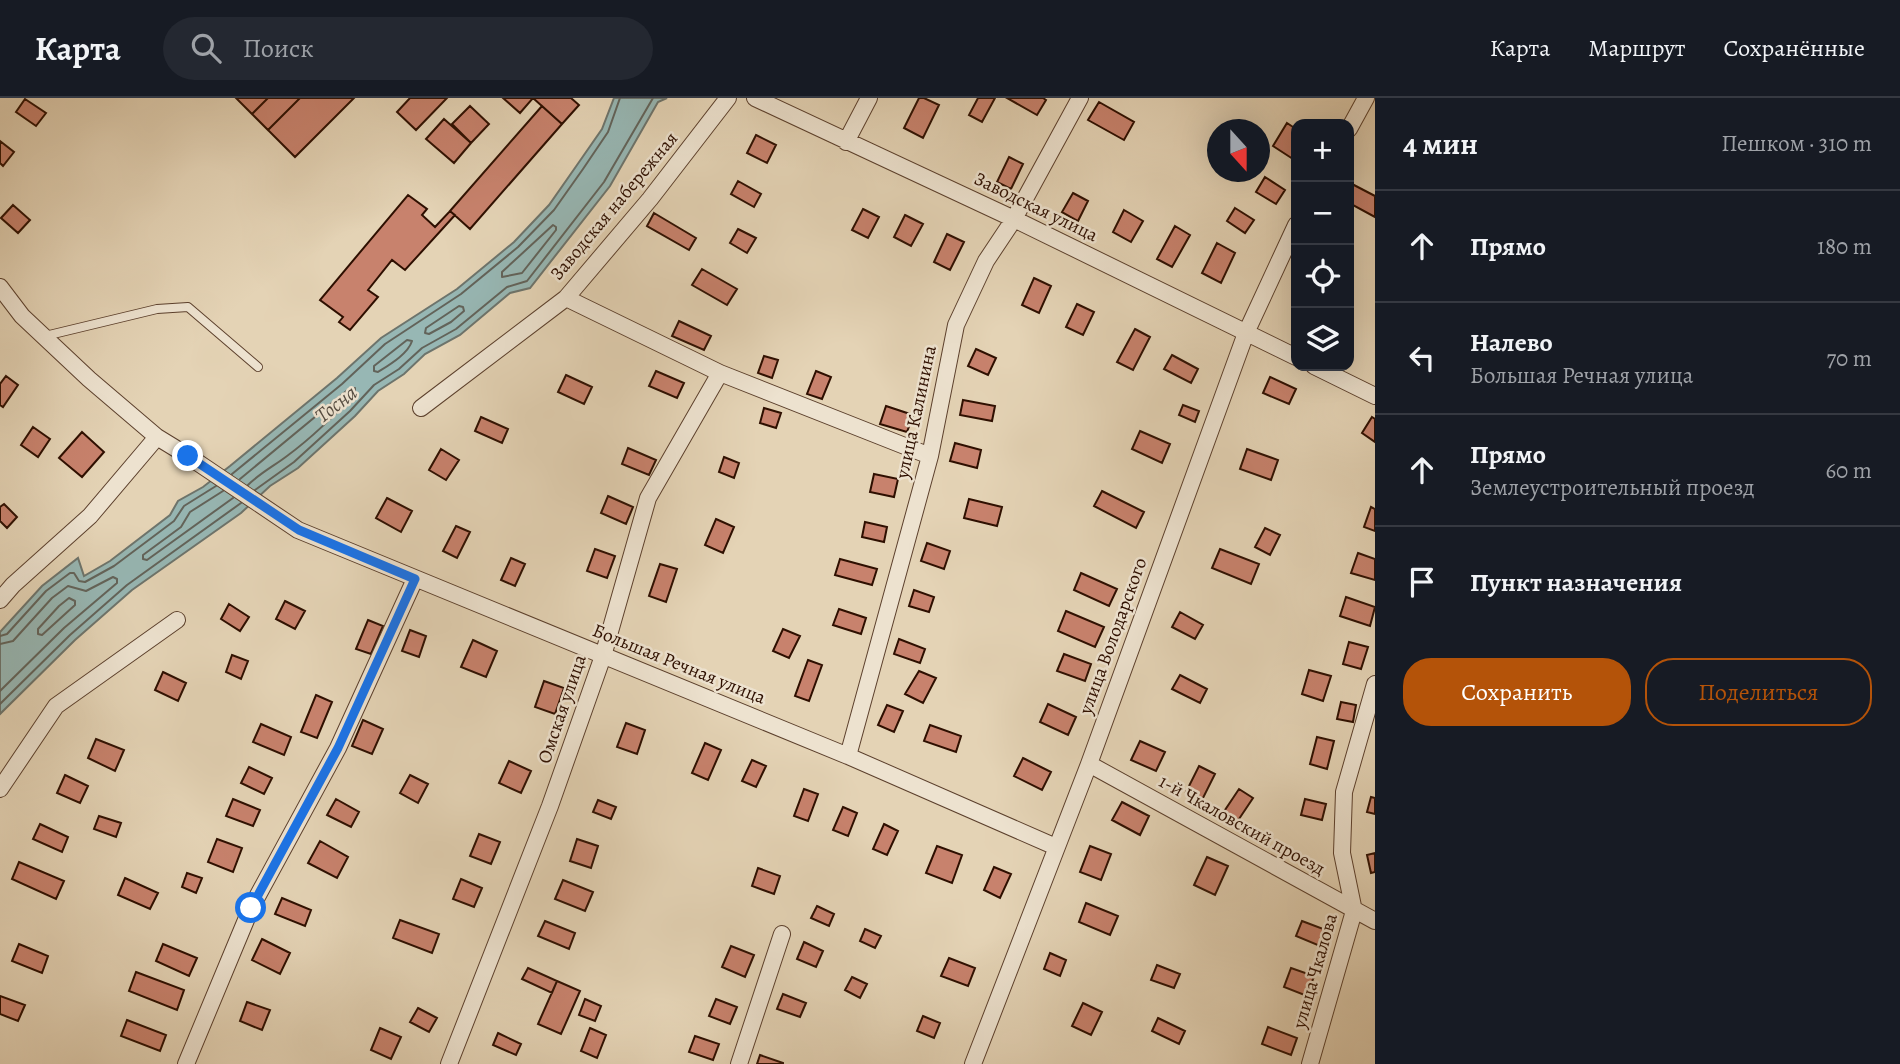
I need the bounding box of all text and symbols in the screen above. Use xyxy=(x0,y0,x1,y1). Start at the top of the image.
search box xyxy=(163,17,653,80)
text: Карта xyxy=(35,26,121,71)
icon: search xyxy=(187,29,225,67)
text: Поиск xyxy=(243,31,314,66)
text: Карта xyxy=(1490,32,1550,64)
text: Маршрут xyxy=(1588,32,1686,64)
text: Сохранённые xyxy=(1724,32,1865,64)
north arrow xyxy=(1207,119,1270,182)
map controls xyxy=(1291,119,1354,371)
button: + xyxy=(1291,119,1354,182)
text: 4 мин xyxy=(1403,124,1478,164)
street label: Заводская набережная xyxy=(544,126,684,286)
text: Пешком · 310 m xyxy=(1721,128,1872,159)
street label: Заводская улица xyxy=(970,166,1102,248)
button: − xyxy=(1291,182,1354,245)
icon: ahead xyxy=(1403,227,1441,265)
text: Прямо xyxy=(1470,229,1546,264)
text: 180 m xyxy=(1817,231,1872,262)
button: locate xyxy=(1291,245,1354,308)
button: layers xyxy=(1291,308,1354,371)
text: Налево xyxy=(1470,325,1553,360)
icon: left xyxy=(1403,339,1441,377)
street label: улица Калинина xyxy=(889,343,943,482)
text: 70 m xyxy=(1826,343,1872,374)
text: Большая Речная улица xyxy=(1470,360,1693,391)
water label: Тосна xyxy=(309,379,363,429)
text: Прямо xyxy=(1470,437,1546,472)
route end xyxy=(172,440,203,471)
icon: ahead xyxy=(1403,451,1441,489)
text: 60 m xyxy=(1825,455,1872,486)
text: Землеустроительный проезд xyxy=(1470,472,1755,503)
street label: улица Володарского xyxy=(1072,554,1153,719)
icon: arrive xyxy=(1403,563,1441,601)
text: Пункт назначения xyxy=(1470,565,1682,600)
street label: Большая Речная улица xyxy=(589,617,770,711)
street label: Омская улица xyxy=(531,651,593,767)
button: Сохранить xyxy=(1403,658,1631,726)
button: Поделиться xyxy=(1645,658,1872,726)
street label: 1-й Чкаловский проезд xyxy=(1154,768,1330,882)
route start xyxy=(235,892,266,923)
street label: улица Чкалова xyxy=(1286,910,1344,1033)

